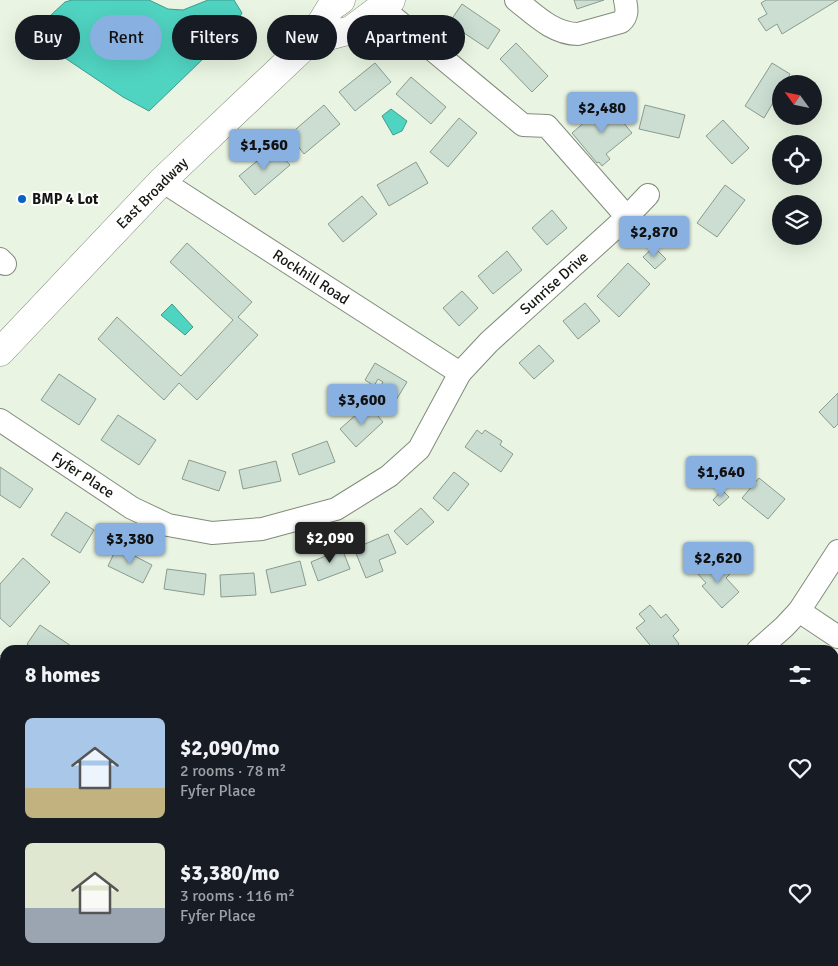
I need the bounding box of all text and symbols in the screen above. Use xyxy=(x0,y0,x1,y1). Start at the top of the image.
chip: Buy xyxy=(15,15,80,60)
chip: Rent xyxy=(90,15,162,60)
chip: Filters xyxy=(172,15,257,60)
chip: New xyxy=(267,15,337,60)
chip: Apartment xyxy=(347,15,465,60)
north arrow xyxy=(772,75,822,125)
map controls xyxy=(772,75,822,245)
pin: $2,480 xyxy=(561,92,643,134)
text: $2,480 xyxy=(578,98,626,118)
pin: $1,560 xyxy=(223,128,305,171)
text: $1,560 xyxy=(240,135,288,155)
button: locate xyxy=(772,135,822,185)
street label: East Broadway xyxy=(113,154,191,232)
place label: BMP 4 Lot xyxy=(32,190,99,208)
marker: BMP 4 Lot xyxy=(16,193,28,205)
button: layers xyxy=(772,195,822,245)
pin: $2,870 xyxy=(613,216,695,258)
text: $2,870 xyxy=(630,222,678,242)
street label: Rockhill Road xyxy=(269,246,353,308)
street label: Sunrise Drive xyxy=(516,248,592,318)
pin: $3,600 xyxy=(321,384,403,426)
text: $3,600 xyxy=(338,390,386,410)
street label: Fyfer Place xyxy=(48,448,118,502)
pin: $1,640 xyxy=(680,456,762,498)
text: $1,640 xyxy=(697,462,745,482)
pin: $3,380 xyxy=(89,522,171,565)
pin: $2,090 xyxy=(289,522,371,564)
text: $2,090 xyxy=(306,528,354,548)
text: $3,380 xyxy=(106,529,154,549)
pin: $2,620 xyxy=(677,542,759,584)
text: $2,620 xyxy=(694,548,742,568)
icon: filters xyxy=(786,661,814,689)
text: 8 homes xyxy=(25,662,100,688)
text: $2,090/mo xyxy=(180,735,279,761)
icon: home xyxy=(65,738,125,798)
icon: heart xyxy=(786,754,814,782)
text: 2 rooms · 78 m² xyxy=(180,761,286,781)
text: Fyfer Place xyxy=(180,781,256,801)
text: $3,380/mo xyxy=(180,860,279,886)
icon: home xyxy=(65,863,125,923)
icon: heart xyxy=(786,879,814,907)
text: 3 rooms · 116 m² xyxy=(180,886,295,906)
text: Fyfer Place xyxy=(180,906,256,926)

